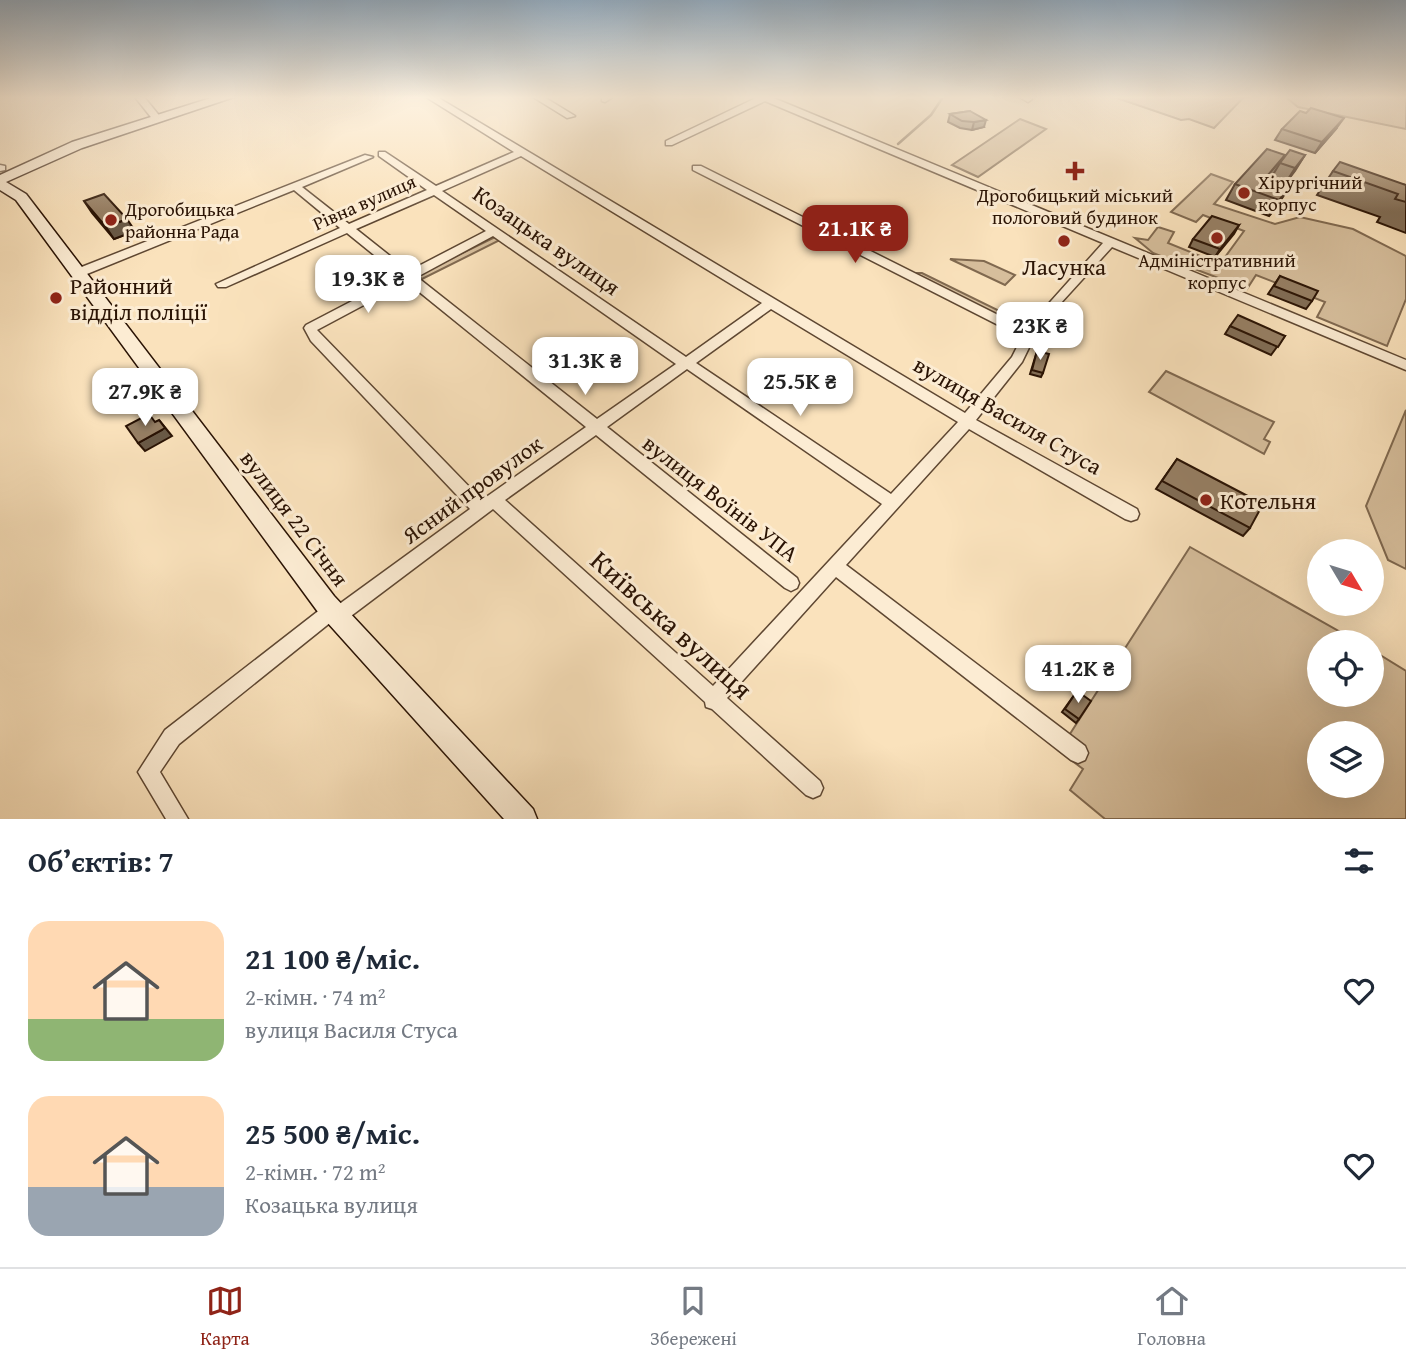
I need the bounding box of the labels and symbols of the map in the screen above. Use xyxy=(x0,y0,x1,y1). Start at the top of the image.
marker: Дрогобицький міський пологовий будинок xyxy=(1065,161,1085,181)
street label: Рівна вулиця xyxy=(308,167,420,237)
place label: Хірургічний корпус xyxy=(1258,168,1362,218)
street label: Козацька вулиця xyxy=(467,177,628,303)
place label: Дрогобицький міський пологовий будинок xyxy=(976,181,1173,231)
marker: Хірургічний корпус xyxy=(1236,185,1252,201)
place label: Дрогобицька районна Рада xyxy=(124,195,239,245)
pin: 21.1K ₴ xyxy=(790,205,920,265)
marker: Дрогобицька районна Рада xyxy=(103,212,119,228)
marker: Адміністративний корпус xyxy=(1209,230,1225,246)
marker: Ласунка xyxy=(1056,233,1072,249)
place label: Адміністративний корпус xyxy=(1138,246,1296,296)
place label: Ласунка xyxy=(1022,250,1106,283)
pin: 19.3K ₴ xyxy=(303,256,433,315)
place label: Районний відділ поліції xyxy=(70,269,207,328)
marker: Районний відділ поліції xyxy=(48,290,64,306)
pin: 23K ₴ xyxy=(991,302,1089,362)
pin: 31.3K ₴ xyxy=(520,338,650,397)
street label: вулиця Василя Стуса xyxy=(908,348,1108,483)
pin: 25.5K ₴ xyxy=(735,358,865,418)
pin: 27.9K ₴ xyxy=(80,368,210,428)
street label: Ясний провулок xyxy=(394,427,549,552)
street label: вулиця Воїнів УПА xyxy=(636,427,806,569)
street label: вулиця 22 Січня xyxy=(233,443,357,593)
place label: Котельня xyxy=(1220,484,1317,517)
marker: Котельня xyxy=(1198,492,1214,508)
north arrow xyxy=(1307,539,1384,616)
street label: Київська вулиця xyxy=(582,540,762,708)
pin: 41.2K ₴ xyxy=(1013,646,1143,705)

